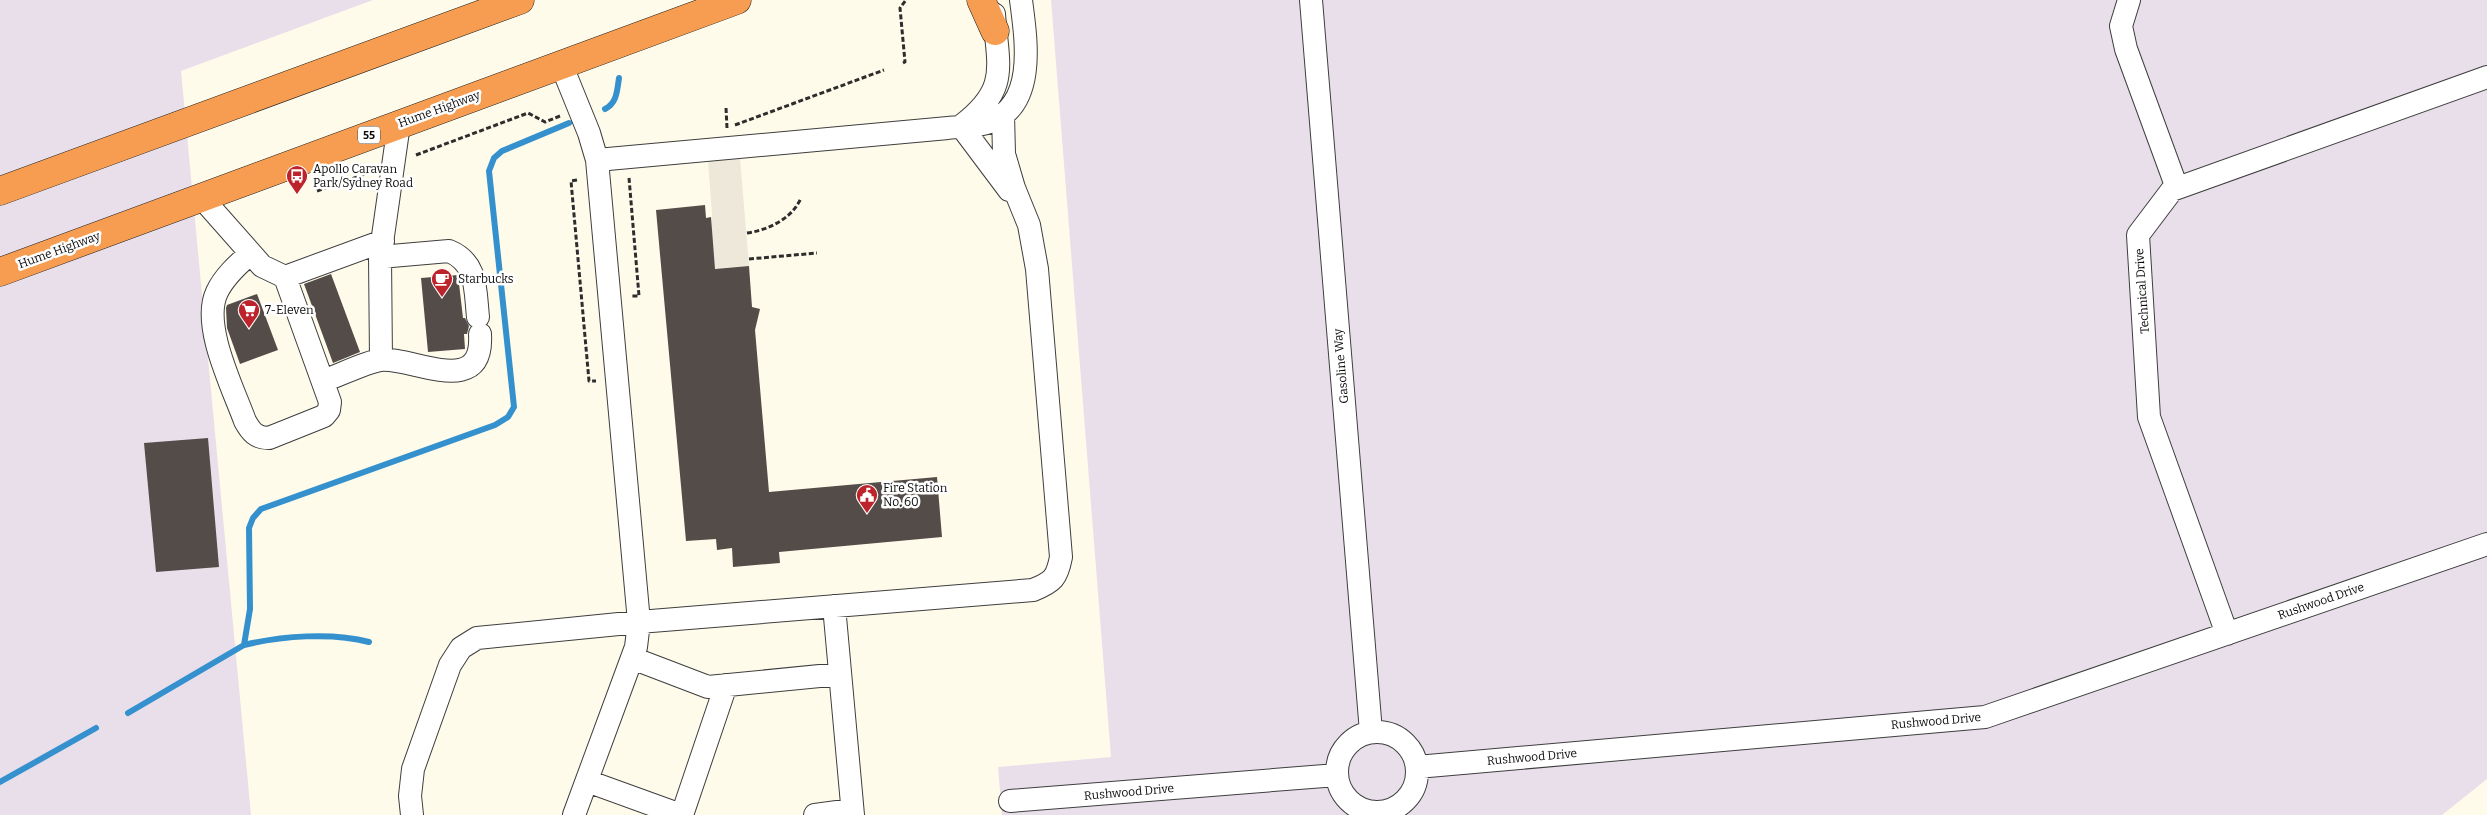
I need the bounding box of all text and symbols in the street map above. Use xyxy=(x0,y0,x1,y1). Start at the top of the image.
street label: Hume Highway xyxy=(396,87,482,130)
road number: 55 xyxy=(358,126,380,144)
place label: Apollo Caravan Park/Sydney Road xyxy=(313,162,413,190)
bus stop icon: Apollo Caravan Park/Sydney Road xyxy=(285,164,309,195)
street label: Hume Highway xyxy=(16,228,102,271)
street label: Technical Drive xyxy=(2132,248,2152,334)
cafe icon: Starbucks xyxy=(430,267,454,298)
place label: Starbucks xyxy=(458,272,514,286)
supermarket icon: 7-Eleven xyxy=(237,298,261,329)
place label: 7-Eleven xyxy=(265,303,314,317)
street label: Gasoline Way xyxy=(1331,327,1351,404)
place label: Fire Station No. 60 xyxy=(883,481,948,509)
public building icon: Fire Station No. 60 xyxy=(855,483,879,514)
street label: Rushwood Drive xyxy=(2276,580,2366,622)
street label: Rushwood Drive xyxy=(1890,710,1982,732)
street label: Rushwood Drive xyxy=(1486,746,1578,768)
street label: Rushwood Drive xyxy=(1083,781,1175,803)

